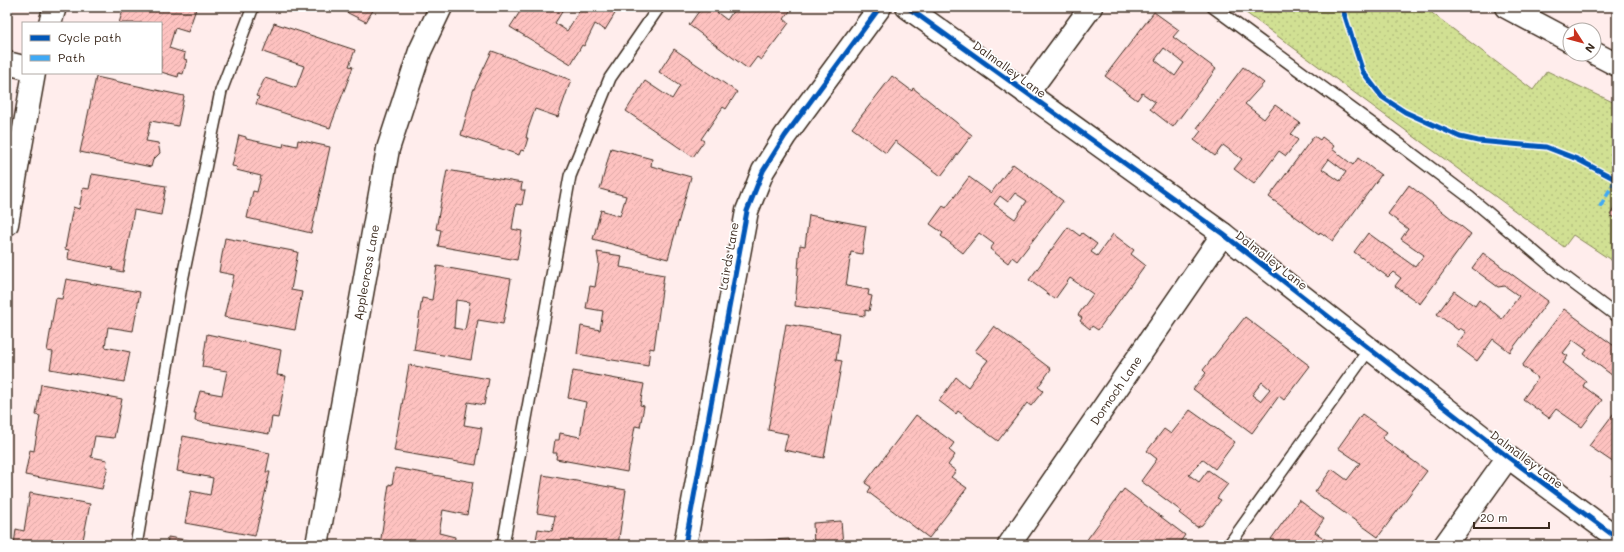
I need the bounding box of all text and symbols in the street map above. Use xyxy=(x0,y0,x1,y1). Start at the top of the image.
legend xyxy=(22,22,162,74)
north arrow xyxy=(1562,22,1602,62)
text: Cycle path xyxy=(58,29,121,45)
street label: Dalmalley Lane xyxy=(970,37,1050,101)
text: N xyxy=(1582,40,1599,56)
text: Path xyxy=(58,49,85,65)
street label: Lairds Lane xyxy=(714,221,742,291)
street label: Applecross Lane xyxy=(349,223,382,322)
street label: Dalmalley Lane xyxy=(1233,227,1311,293)
street label: Dornoch Lane xyxy=(1086,352,1145,428)
street label: Dalmalley Lane xyxy=(1487,426,1567,492)
scale bar xyxy=(1474,504,1549,530)
text: 20 m xyxy=(1480,509,1508,525)

